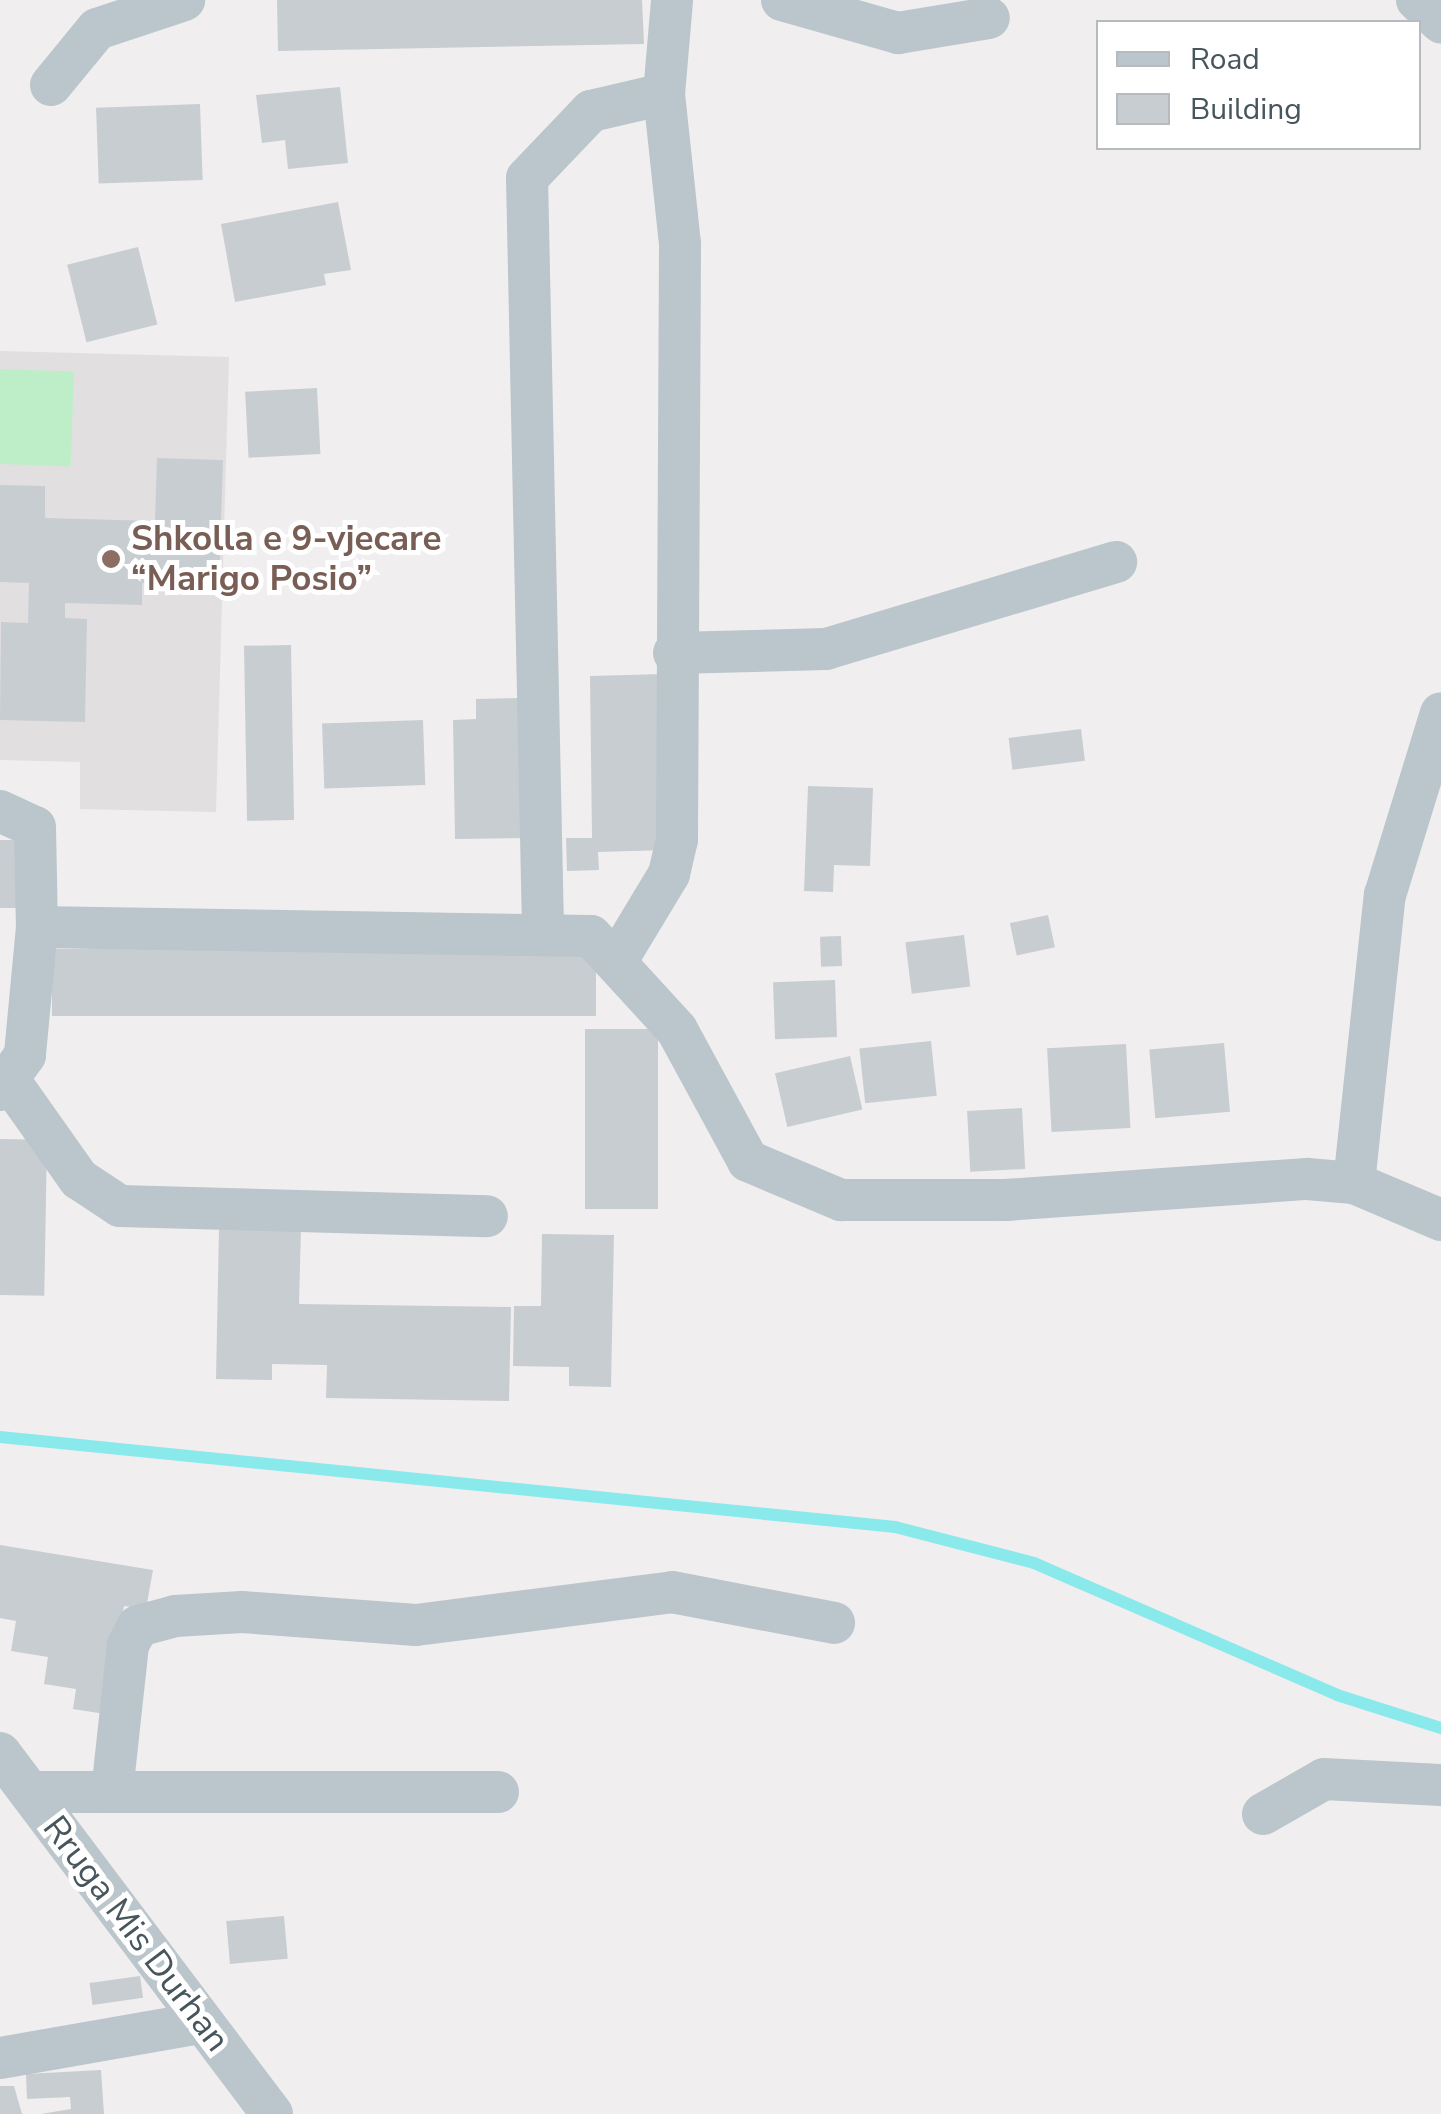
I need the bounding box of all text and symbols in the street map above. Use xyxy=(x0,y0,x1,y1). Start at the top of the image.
legend xyxy=(1096,20,1421,150)
text: Road xyxy=(1190,39,1260,80)
text: Building xyxy=(1190,89,1302,130)
place label: Shkolla e 9-vjecare “Marigo Posio” xyxy=(131,518,441,600)
marker: Shkolla e 9-vjecare “Marigo Posio” xyxy=(100,548,122,570)
street label: Rruga Mis Durhan xyxy=(34,1808,238,2060)

